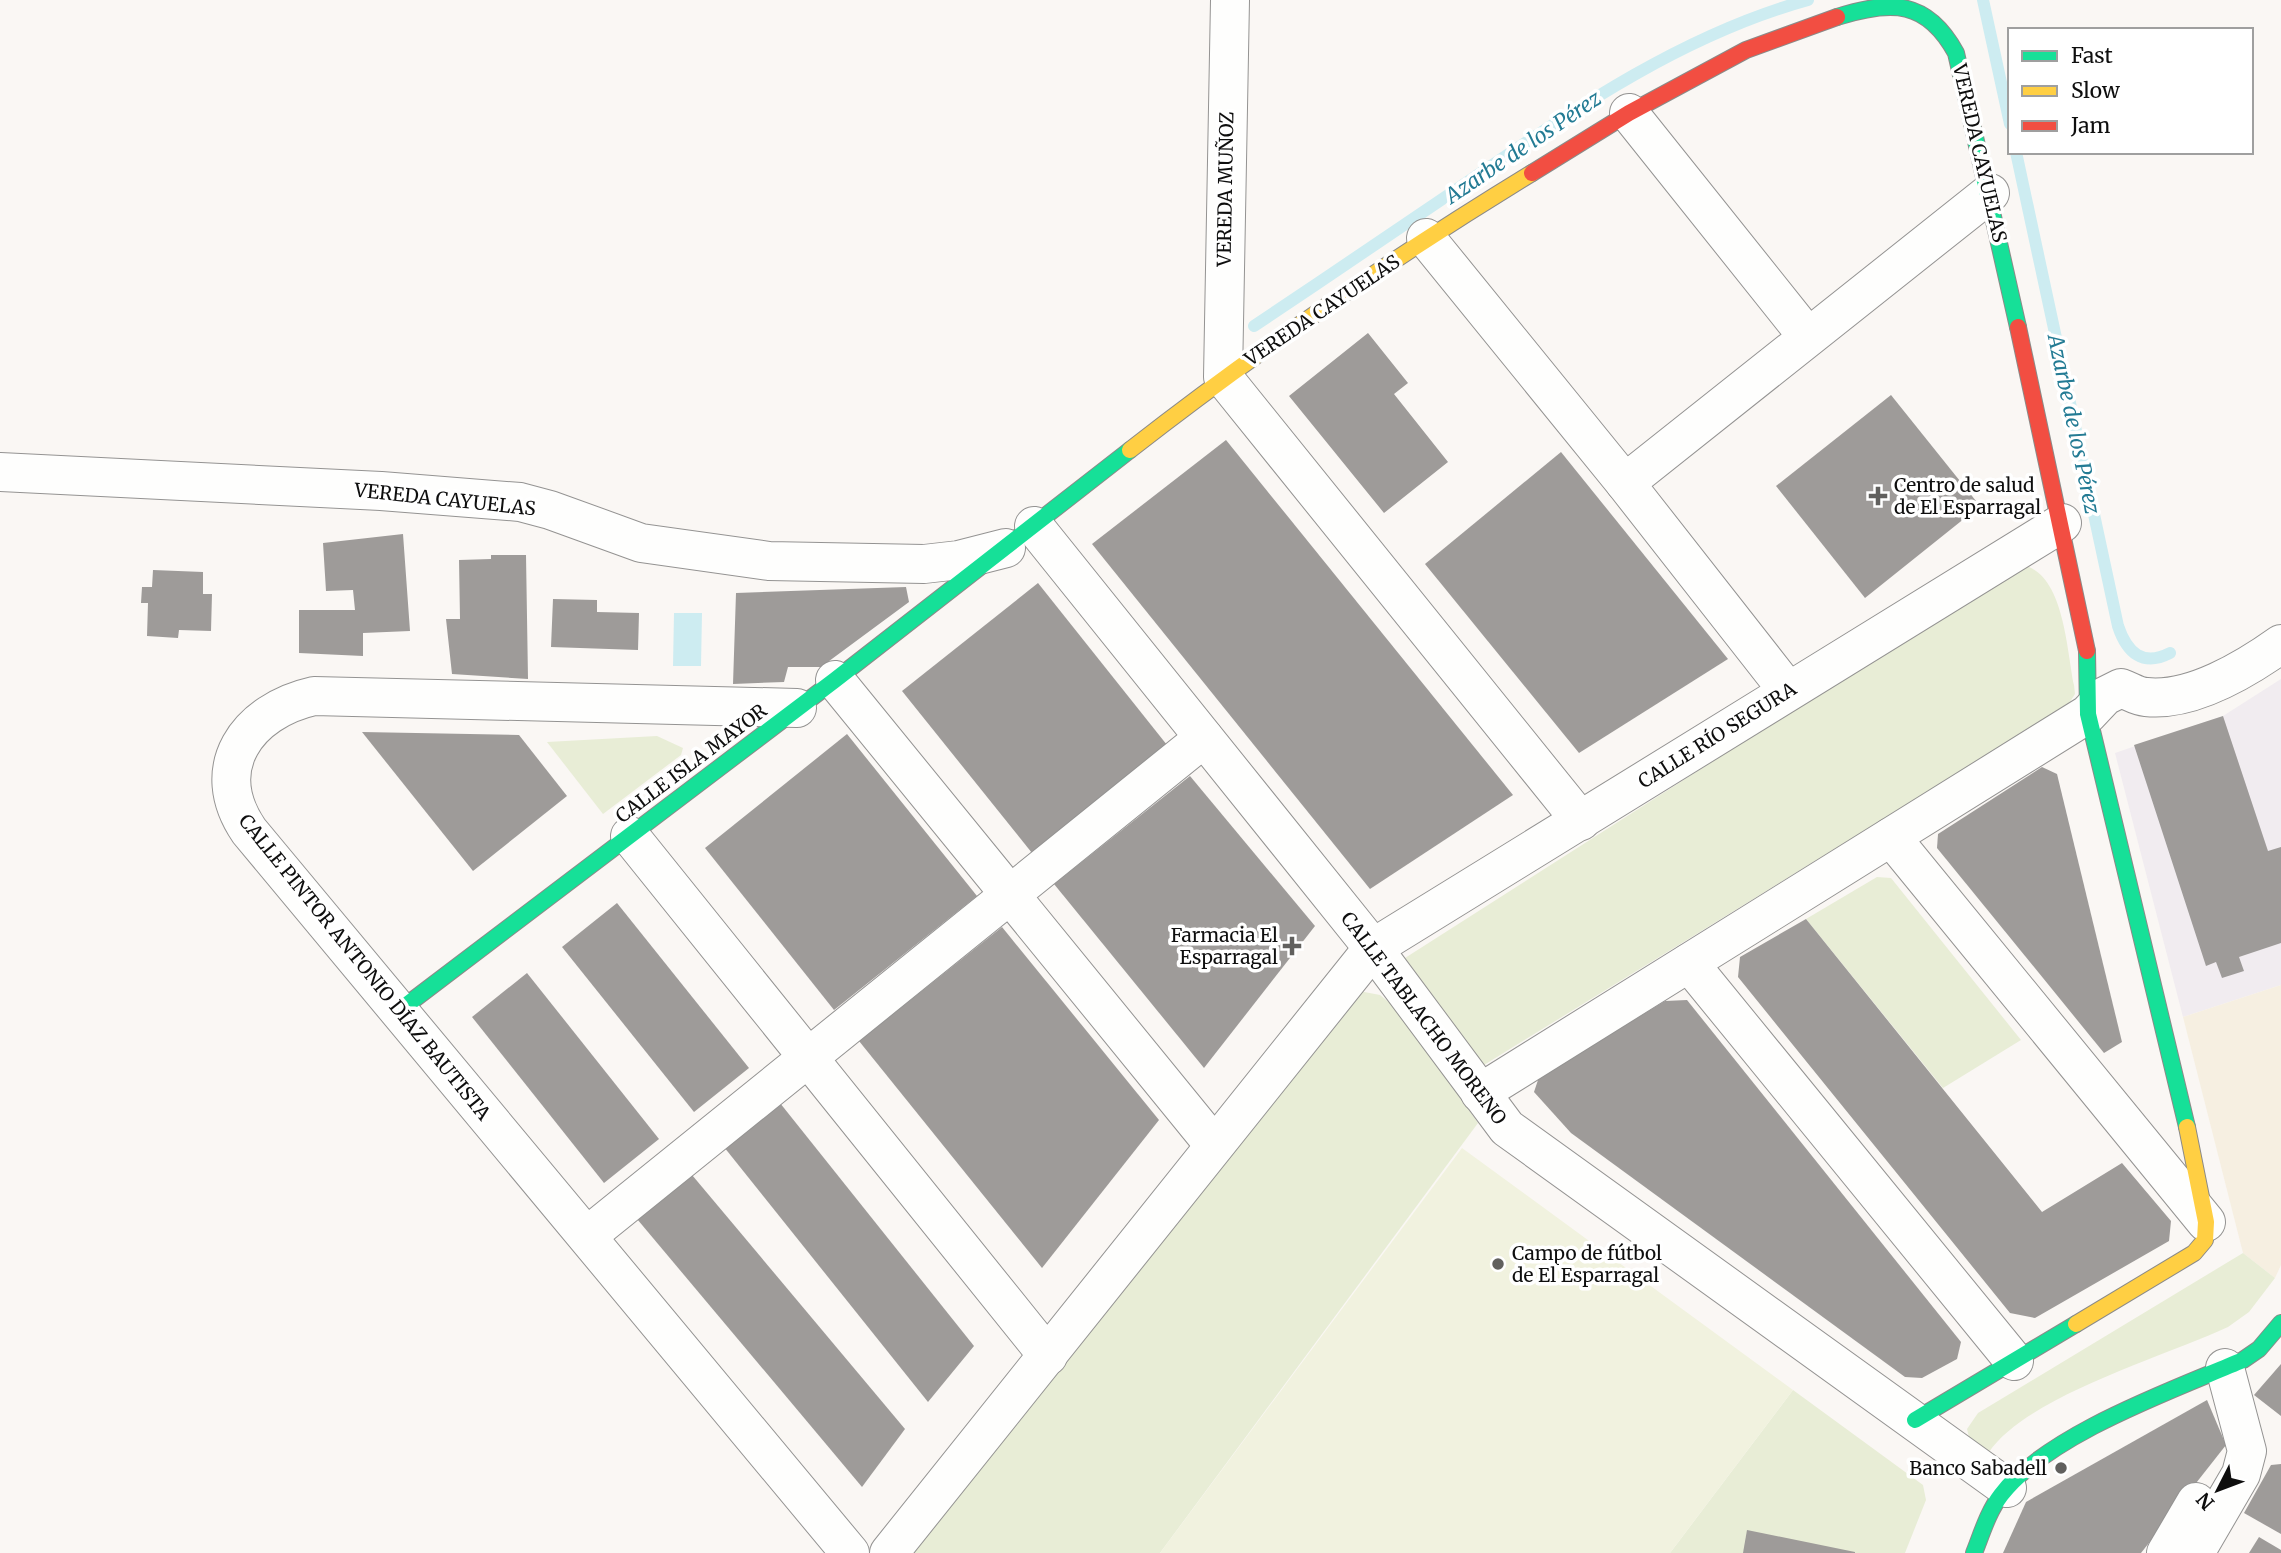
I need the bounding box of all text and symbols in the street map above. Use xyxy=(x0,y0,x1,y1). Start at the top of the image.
legend xyxy=(2008,28,2253,154)
text: Fast xyxy=(2071,42,2113,69)
street label: VEREDA CAYUELAS xyxy=(1948,61,2012,244)
text: Slow xyxy=(2071,77,2120,104)
water label: Azarbe de los Pérez xyxy=(1438,85,1607,210)
street label: VEREDA MUÑOZ xyxy=(1212,111,1238,268)
text: Jam xyxy=(2070,112,2110,139)
street label: VEREDA CAYUELAS xyxy=(1239,249,1404,371)
water label: Azarbe de los Pérez xyxy=(2041,330,2106,516)
place label: Centro de salud de El Esparragal xyxy=(1894,473,2041,519)
street label: VEREDA CAYUELAS xyxy=(352,477,537,520)
marker: Centro de salud de El Esparragal xyxy=(1868,486,1888,506)
street label: CALLE RÍO SEGURA xyxy=(1634,676,1801,793)
street label: CALLE ISLA MAYOR xyxy=(611,698,772,828)
street label: CALLE PINTOR ANTONIO DÍAZ BAUTISTA xyxy=(234,809,496,1125)
street label: CALLE TABLACHO MORENO xyxy=(1336,907,1512,1129)
place label: Farmacia El Esparragal xyxy=(1171,923,1278,969)
marker: Farmacia El Esparragal xyxy=(1284,938,1300,954)
place label: Campo de fútbol de El Esparragal xyxy=(1512,1241,1662,1287)
marker: Campo de fútbol de El Esparragal xyxy=(1490,1256,1506,1272)
north arrow xyxy=(2183,1455,2253,1525)
place label: Banco Sabadell xyxy=(1909,1456,2047,1480)
marker: Banco Sabadell xyxy=(2053,1460,2069,1476)
text: N xyxy=(2191,1488,2219,1515)

